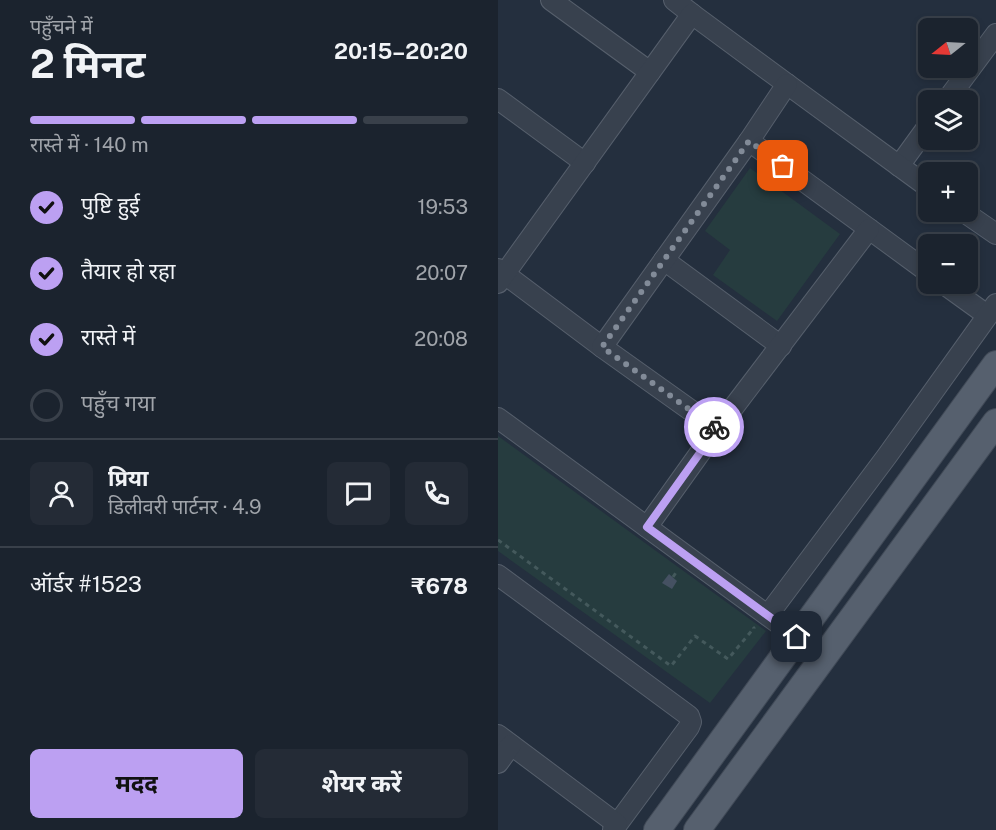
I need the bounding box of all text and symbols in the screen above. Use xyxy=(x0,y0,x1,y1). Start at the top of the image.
text: पहुँचने में xyxy=(30,15,93,39)
north arrow xyxy=(918,18,978,78)
map controls xyxy=(918,18,978,294)
text: 20:15–20:20 xyxy=(334,38,468,64)
text: 2 मिनट xyxy=(30,41,145,87)
button: layers xyxy=(918,90,978,150)
text: रास्ते में · 140 m xyxy=(30,133,149,157)
pin xyxy=(757,140,808,191)
icon: bag xyxy=(766,149,799,182)
button: + xyxy=(918,162,978,222)
icon: check xyxy=(30,191,63,224)
text: पुष्टि हुई xyxy=(81,192,140,218)
text: 19:53 xyxy=(417,195,468,219)
button: − xyxy=(918,234,978,294)
icon: check xyxy=(30,257,63,290)
text: तैयार हो रहा xyxy=(81,258,175,284)
text: 20:07 xyxy=(415,261,468,285)
icon: check xyxy=(30,323,63,356)
text: रास्ते में xyxy=(81,324,135,350)
text: 20:08 xyxy=(414,327,468,351)
text: पहुँच गया xyxy=(81,390,155,416)
courier xyxy=(684,397,744,457)
icon: bike xyxy=(698,411,731,444)
button: person xyxy=(30,462,93,525)
button: chat xyxy=(327,462,390,525)
button: phone xyxy=(405,462,468,525)
text: प्रिया xyxy=(108,465,148,491)
text: डिलीवरी पार्टनर · 4.9 xyxy=(108,495,262,519)
text: ऑर्डर #1523 xyxy=(30,571,142,597)
text: ₹678 xyxy=(411,573,468,599)
pin xyxy=(771,611,822,662)
icon: home xyxy=(780,620,813,653)
button: मदद xyxy=(30,749,243,818)
button: शेयर करें xyxy=(255,749,468,818)

